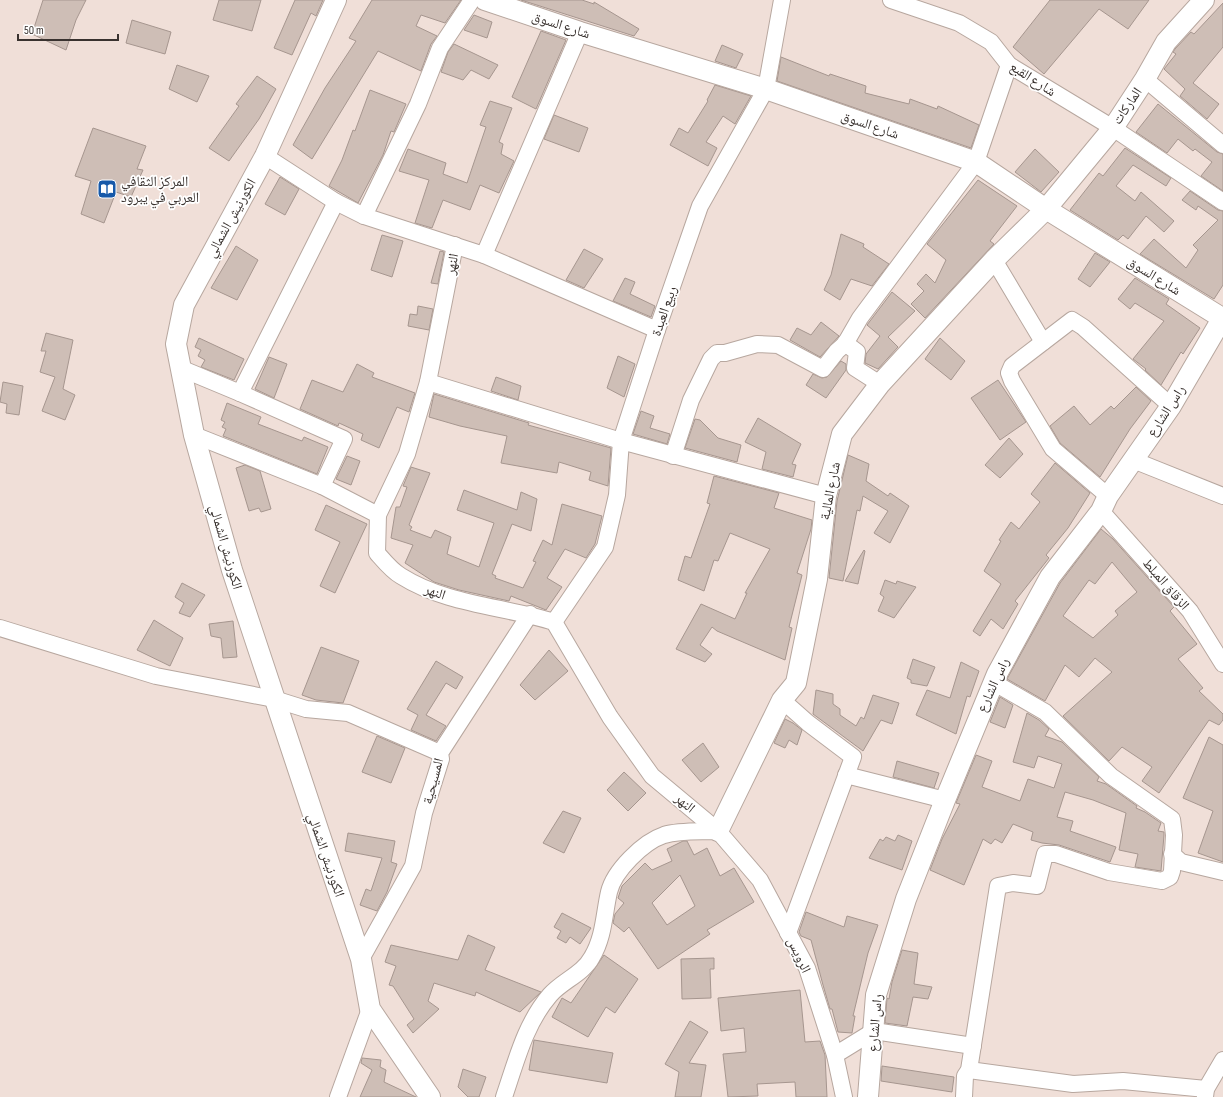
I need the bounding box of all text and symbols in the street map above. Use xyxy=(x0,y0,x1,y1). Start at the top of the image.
street label: شارع السوق xyxy=(530,8,592,43)
scale bar xyxy=(18,16,118,42)
text: 50 m xyxy=(24,23,44,38)
street label: شارع القبع xyxy=(1006,58,1059,101)
street label: الماركات xyxy=(1108,84,1146,128)
street label: شارع السوق xyxy=(839,107,901,144)
place label: المركز الثقافي العربي في يبرود xyxy=(121,173,199,208)
street label: الكورنيش الشمالي xyxy=(202,176,262,262)
library icon: المركز الثقافي العربي في يبرود xyxy=(96,178,118,200)
street label: النهر xyxy=(441,252,462,277)
street label: شارع السوق xyxy=(1124,253,1184,300)
street label: ربيع العبدة xyxy=(648,284,681,339)
street label: راس الشارع xyxy=(1143,382,1190,441)
street label: شارع المالية xyxy=(816,461,845,522)
street label: الكورنيش الشمالي xyxy=(203,503,246,592)
street label: الزقاق المبلط xyxy=(1139,555,1193,613)
street label: النهر xyxy=(421,580,448,604)
street label: راس الشارع xyxy=(973,655,1014,715)
street label: المسيحية xyxy=(419,756,447,806)
street label: النهر xyxy=(671,789,699,816)
street label: الكورنيش الشمالي xyxy=(301,811,348,900)
street label: الرويس xyxy=(783,934,815,976)
street label: راس الشارع xyxy=(864,993,887,1053)

